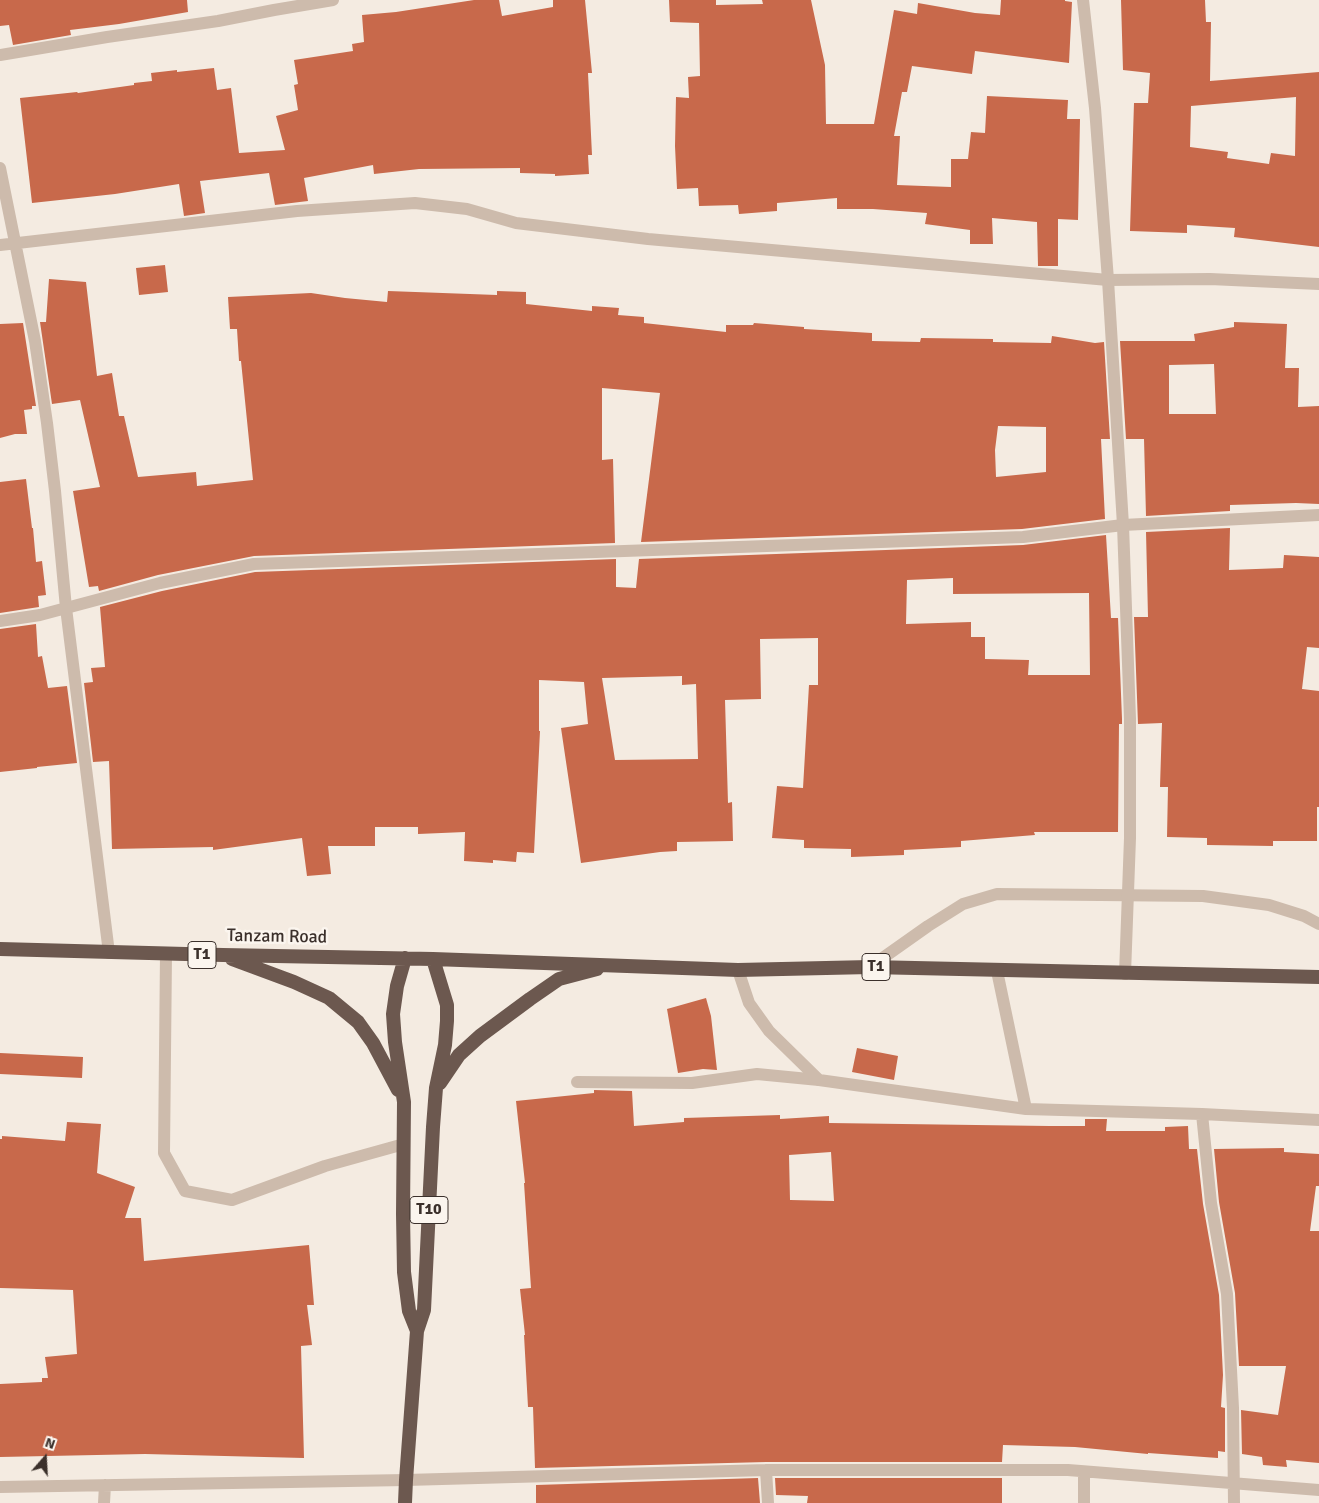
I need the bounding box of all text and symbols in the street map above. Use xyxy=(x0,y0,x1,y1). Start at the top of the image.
street label: Tanzam Road xyxy=(227,925,327,949)
road number: T1 xyxy=(188,942,216,968)
road number: T1 xyxy=(862,954,890,980)
road number: T10 xyxy=(410,1196,448,1224)
north arrow xyxy=(20,1433,70,1483)
text: N xyxy=(43,1434,57,1453)

